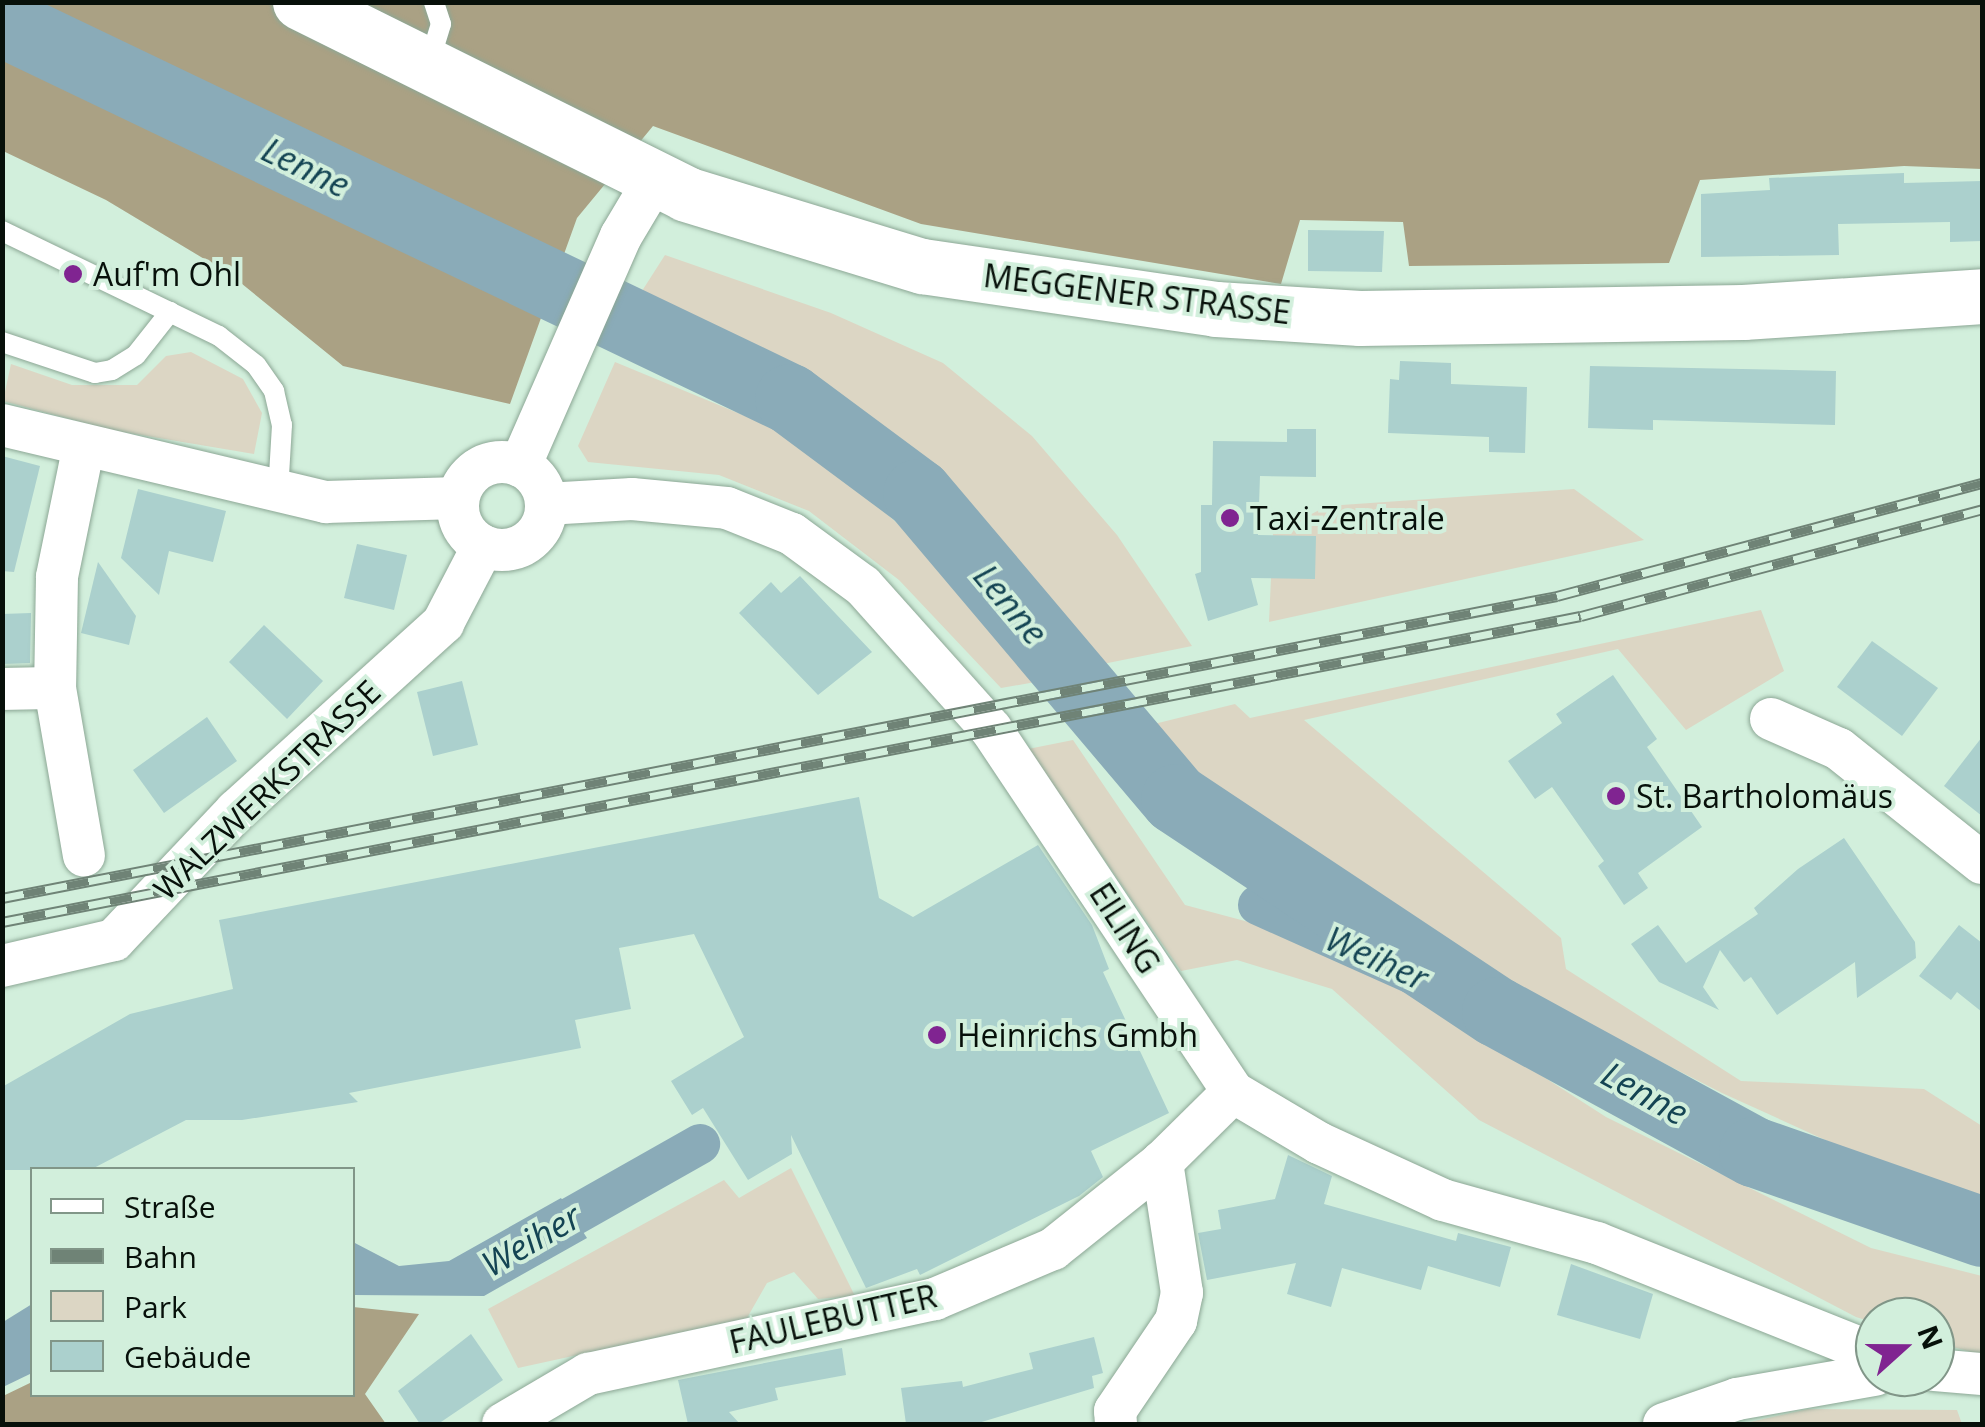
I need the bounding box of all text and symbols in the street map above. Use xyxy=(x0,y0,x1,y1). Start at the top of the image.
water label: Lenne xyxy=(255,128,357,206)
place label: Auf'm Ohl xyxy=(93,255,241,293)
street label: MEGGENER STRASSE xyxy=(981,256,1293,332)
marker: Auf'm Ohl xyxy=(62,263,84,285)
place label: Taxi-Zentrale xyxy=(1250,499,1445,537)
marker: Taxi-Zentrale xyxy=(1219,507,1241,529)
water label: Lenne xyxy=(965,555,1057,653)
street label: WALZWERKSTRASSE xyxy=(146,672,388,908)
place label: St. Bartholomäus xyxy=(1636,777,1893,815)
marker: St. Bartholomäus xyxy=(1605,785,1627,807)
street label: EILING xyxy=(1082,876,1168,980)
water label: Weiher xyxy=(1319,917,1435,999)
place label: Heinrichs Gmbh xyxy=(957,1016,1198,1054)
marker: Heinrichs Gmbh xyxy=(926,1024,948,1046)
water label: Lenne xyxy=(1595,1052,1695,1134)
legend xyxy=(30,1167,355,1397)
text: Straße xyxy=(124,1186,216,1227)
water label: Weiher xyxy=(474,1195,588,1285)
text: Bahn xyxy=(124,1236,197,1277)
street label: FAULEBUTTER xyxy=(726,1277,940,1361)
text: Park xyxy=(124,1286,187,1327)
north arrow xyxy=(1855,1297,1955,1397)
text: N xyxy=(1909,1320,1953,1354)
text: Gebäude xyxy=(124,1336,251,1377)

